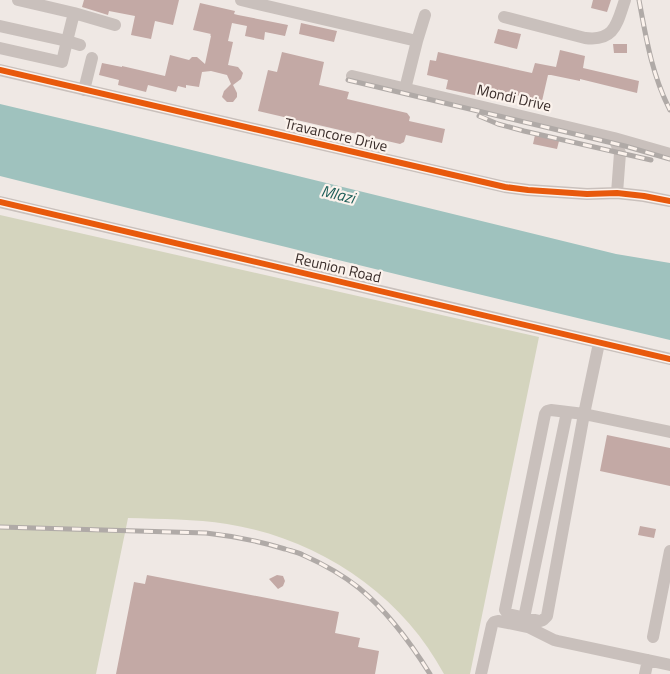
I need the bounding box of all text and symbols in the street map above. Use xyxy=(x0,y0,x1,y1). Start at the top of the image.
street label: Mondi Drive xyxy=(475,78,554,117)
street label: Travancore Drive xyxy=(282,111,390,158)
water label: Mlazi xyxy=(319,178,359,210)
street label: Reunion Road xyxy=(293,246,383,289)

